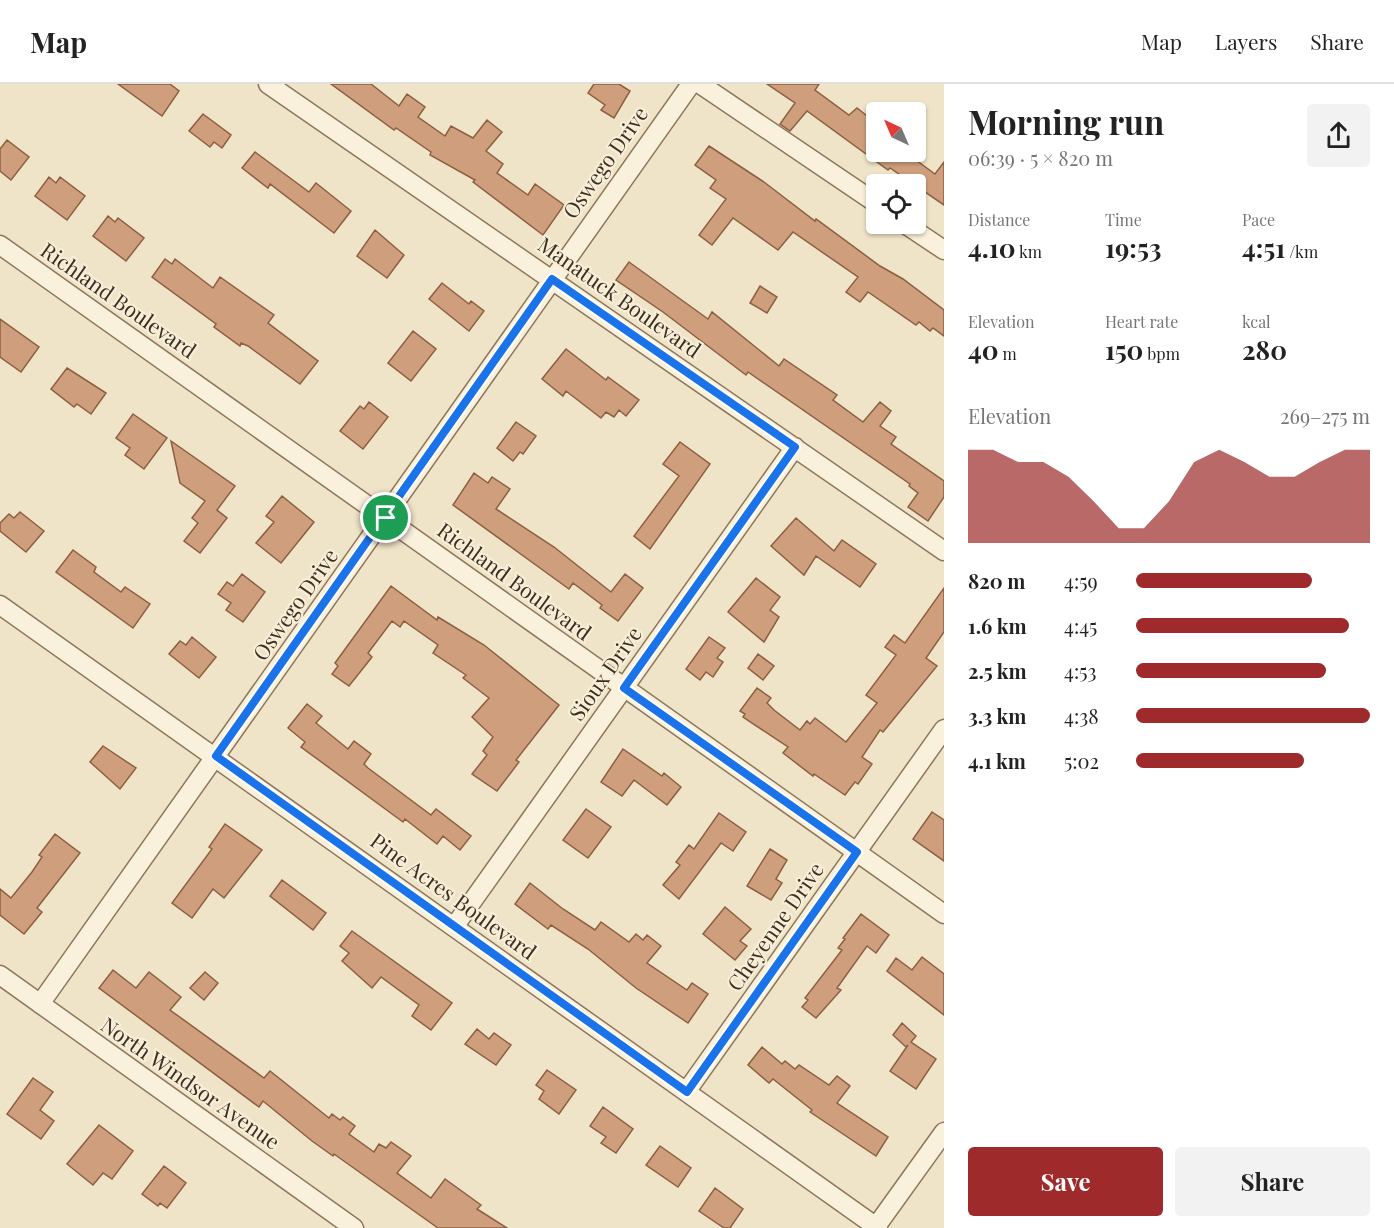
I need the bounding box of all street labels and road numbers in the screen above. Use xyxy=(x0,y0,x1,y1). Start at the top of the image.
street label: Oswego Drive xyxy=(555,100,653,223)
street label: Manatuck Boulevard xyxy=(533,230,707,363)
street label: Richland Boulevard xyxy=(36,235,202,363)
street label: Richland Boulevard xyxy=(433,515,598,646)
street label: Oswego Drive xyxy=(245,542,343,665)
street label: Sioux Drive xyxy=(562,620,647,725)
street label: Pine Acres Boulevard xyxy=(366,826,543,965)
street label: Cheyenne Drive xyxy=(720,856,829,996)
street label: North Windsor Avenue xyxy=(96,1010,286,1155)

